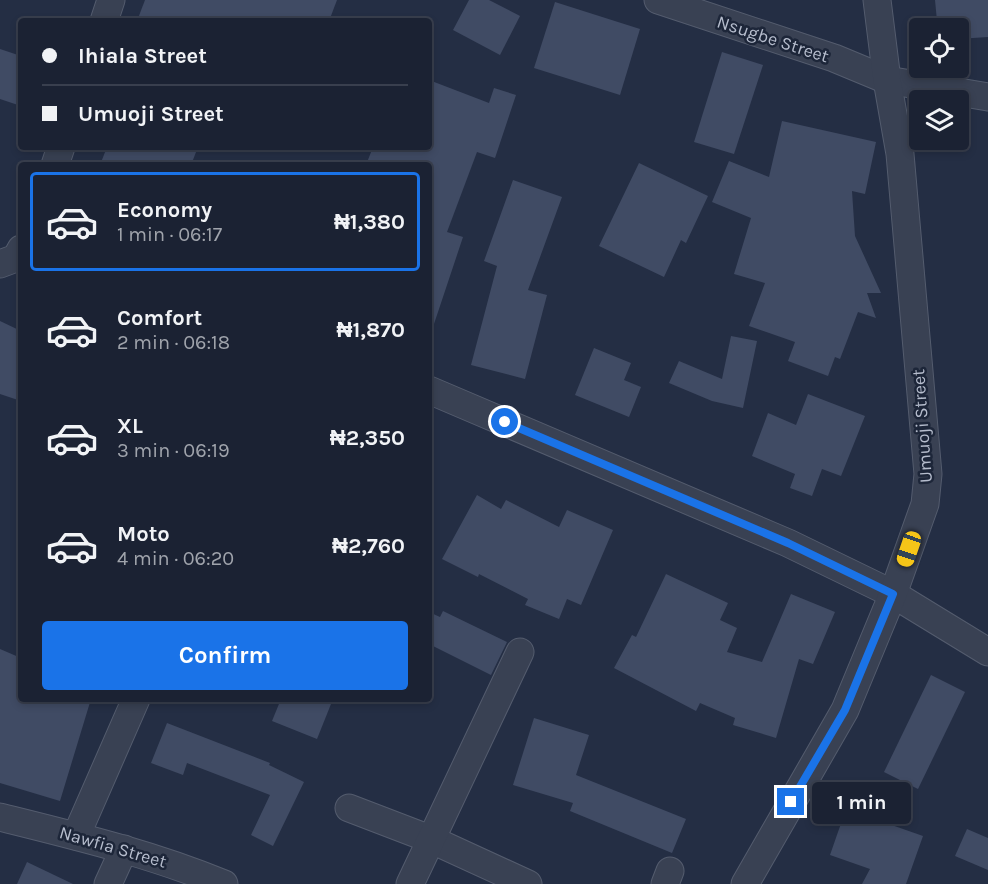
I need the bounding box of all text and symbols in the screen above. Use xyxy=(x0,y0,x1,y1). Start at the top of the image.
street label: Nsugbe Street xyxy=(714,11,832,68)
map controls xyxy=(909,18,969,150)
button: locate xyxy=(909,18,969,78)
text: Ihiala Street xyxy=(78,43,207,69)
button: layers xyxy=(909,90,969,150)
text: Umuoji Street xyxy=(78,101,224,127)
icon: car xyxy=(45,195,99,249)
text: Economy xyxy=(117,197,212,223)
text: ₦1,380 xyxy=(334,209,405,235)
text: 1 min · 06:17 xyxy=(117,223,222,246)
icon: car xyxy=(45,303,99,357)
text: Comfort xyxy=(117,305,202,331)
text: ₦1,870 xyxy=(337,317,405,343)
text: 2 min · 06:18 xyxy=(117,331,230,354)
street label: Umuoji Street xyxy=(907,368,937,484)
route start xyxy=(491,408,518,435)
icon: car xyxy=(45,411,99,465)
text: XL xyxy=(117,413,143,439)
text: ₦2,350 xyxy=(330,425,405,451)
text: 3 min · 06:19 xyxy=(117,439,230,462)
icon: car xyxy=(45,519,99,573)
text: Moto xyxy=(117,521,170,547)
car xyxy=(895,529,923,569)
text: ₦2,760 xyxy=(332,533,405,559)
text: 4 min · 06:20 xyxy=(117,547,234,570)
button: Confirm xyxy=(42,621,408,690)
callout: 1 min xyxy=(812,781,911,823)
route end xyxy=(777,788,804,815)
text: 1 min xyxy=(836,791,887,814)
street label: Nawfia Street xyxy=(57,821,169,873)

